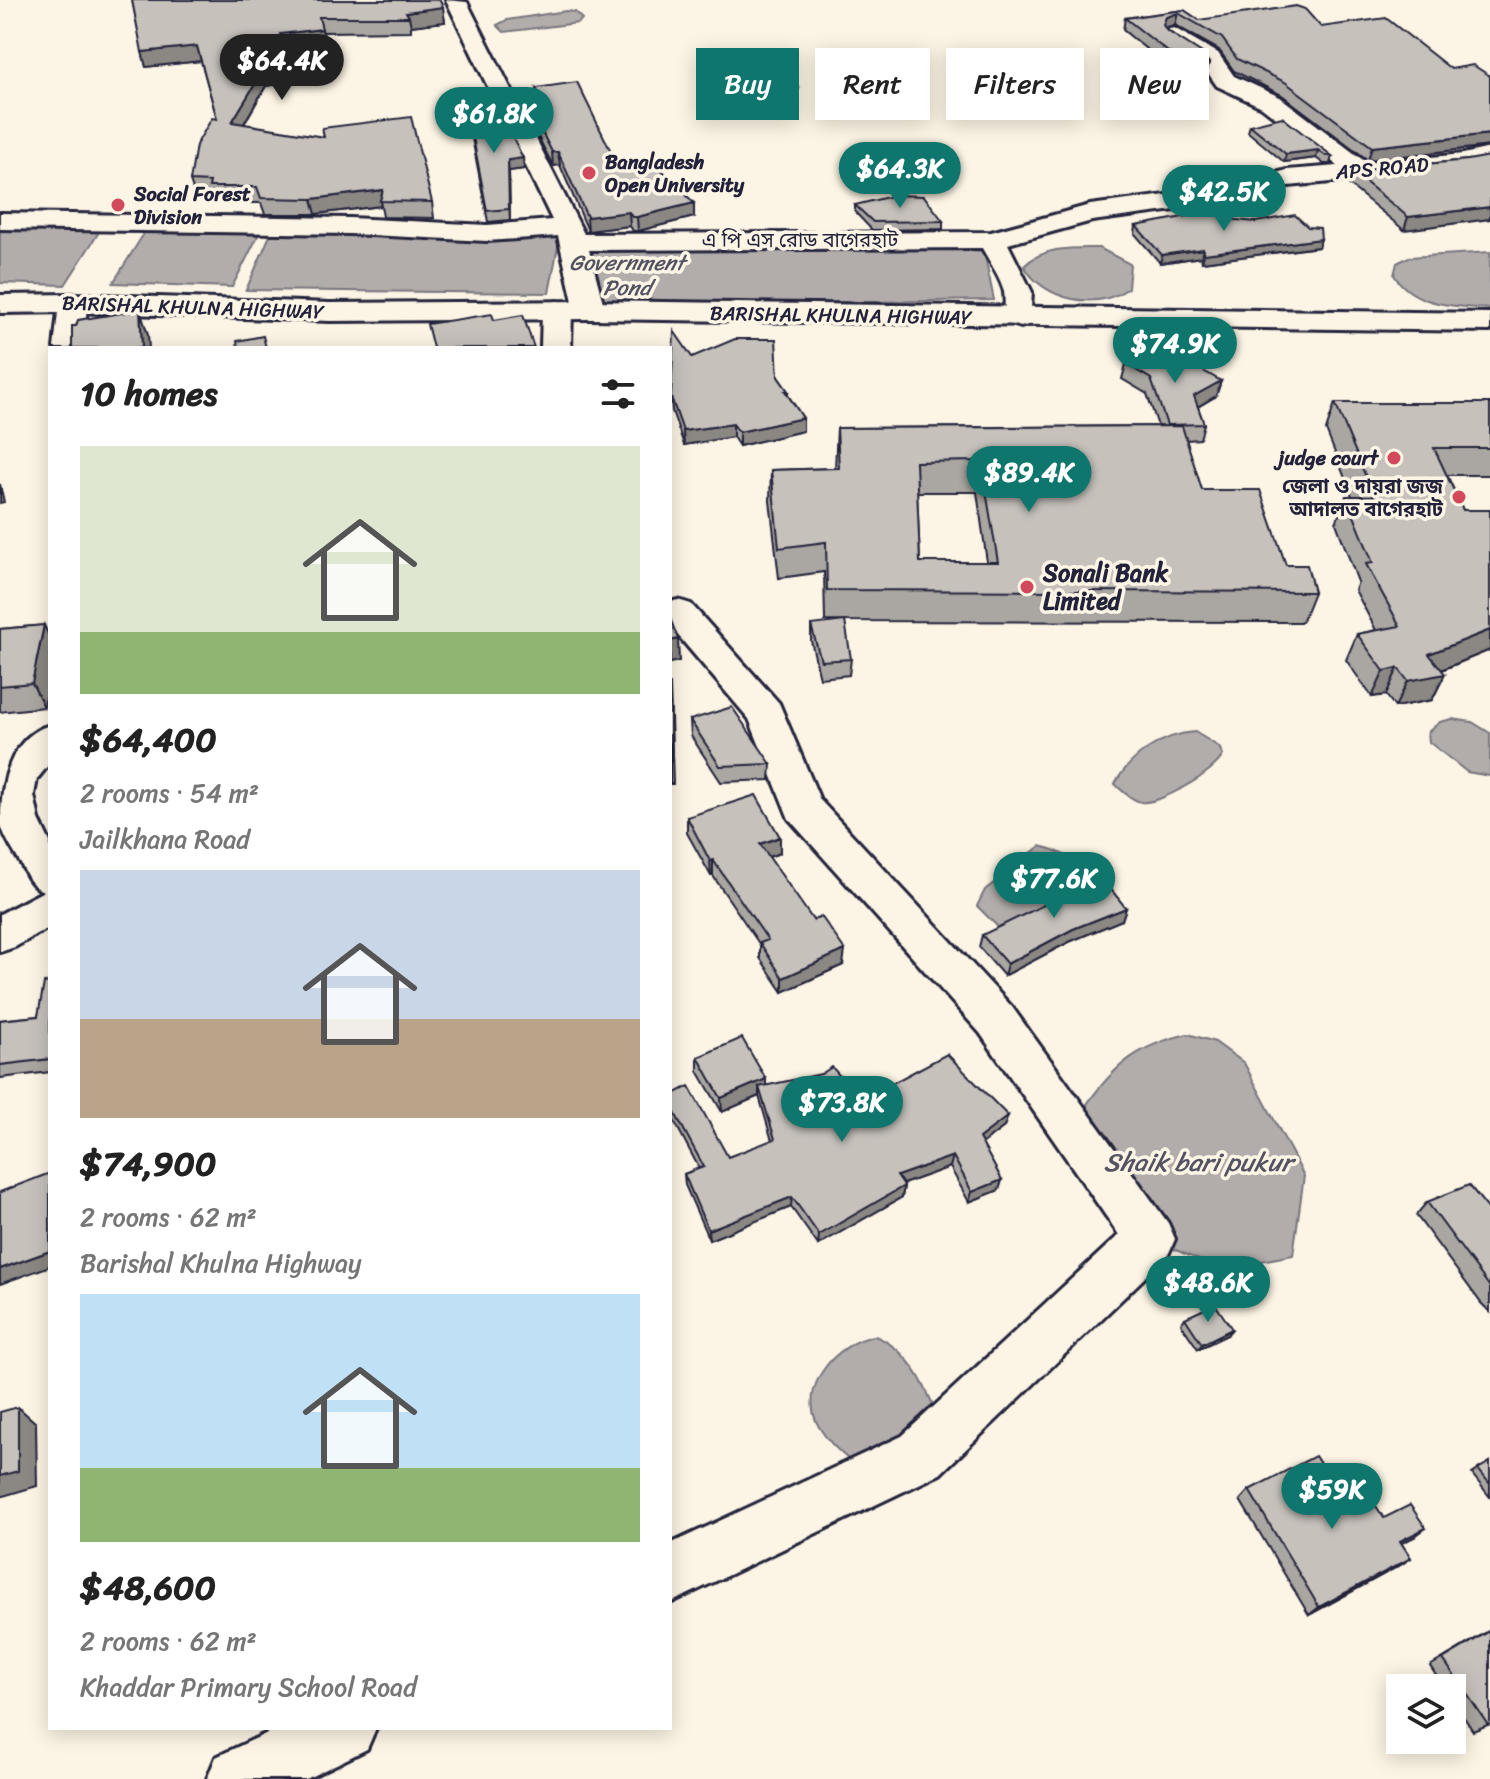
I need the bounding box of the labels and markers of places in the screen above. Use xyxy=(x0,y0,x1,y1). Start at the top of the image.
pin: $64.4K xyxy=(217,34,347,102)
pin: $61.8K xyxy=(429,87,559,155)
pin: $64.3K xyxy=(835,142,965,210)
place label: Bangladesh Open University xyxy=(605,145,745,203)
marker: Bangladesh Open University xyxy=(580,164,598,182)
pin: $42.5K xyxy=(1159,165,1289,233)
place label: Social Forest Division xyxy=(133,177,251,235)
marker: Social Forest Division xyxy=(109,196,127,214)
pin: $74.9K xyxy=(1110,317,1240,385)
place label: judge court xyxy=(1273,441,1380,476)
pin: $89.4K xyxy=(964,446,1094,514)
marker: judge court xyxy=(1385,449,1403,467)
place label: জেলা ও দায়রা জজ আদালত বাগেরহাট xyxy=(1282,469,1444,527)
marker: জেলা ও দায়রা জজ আদালত বাগেরহাট xyxy=(1450,488,1468,506)
place label: Sonali Bank Limited xyxy=(1042,552,1169,622)
marker: Sonali Bank Limited xyxy=(1018,578,1036,596)
pin: $77.6K xyxy=(989,852,1119,920)
pin: $73.8K xyxy=(777,1076,907,1144)
pin: $48.6K xyxy=(1143,1256,1273,1324)
pin: $59K xyxy=(1285,1463,1379,1531)

